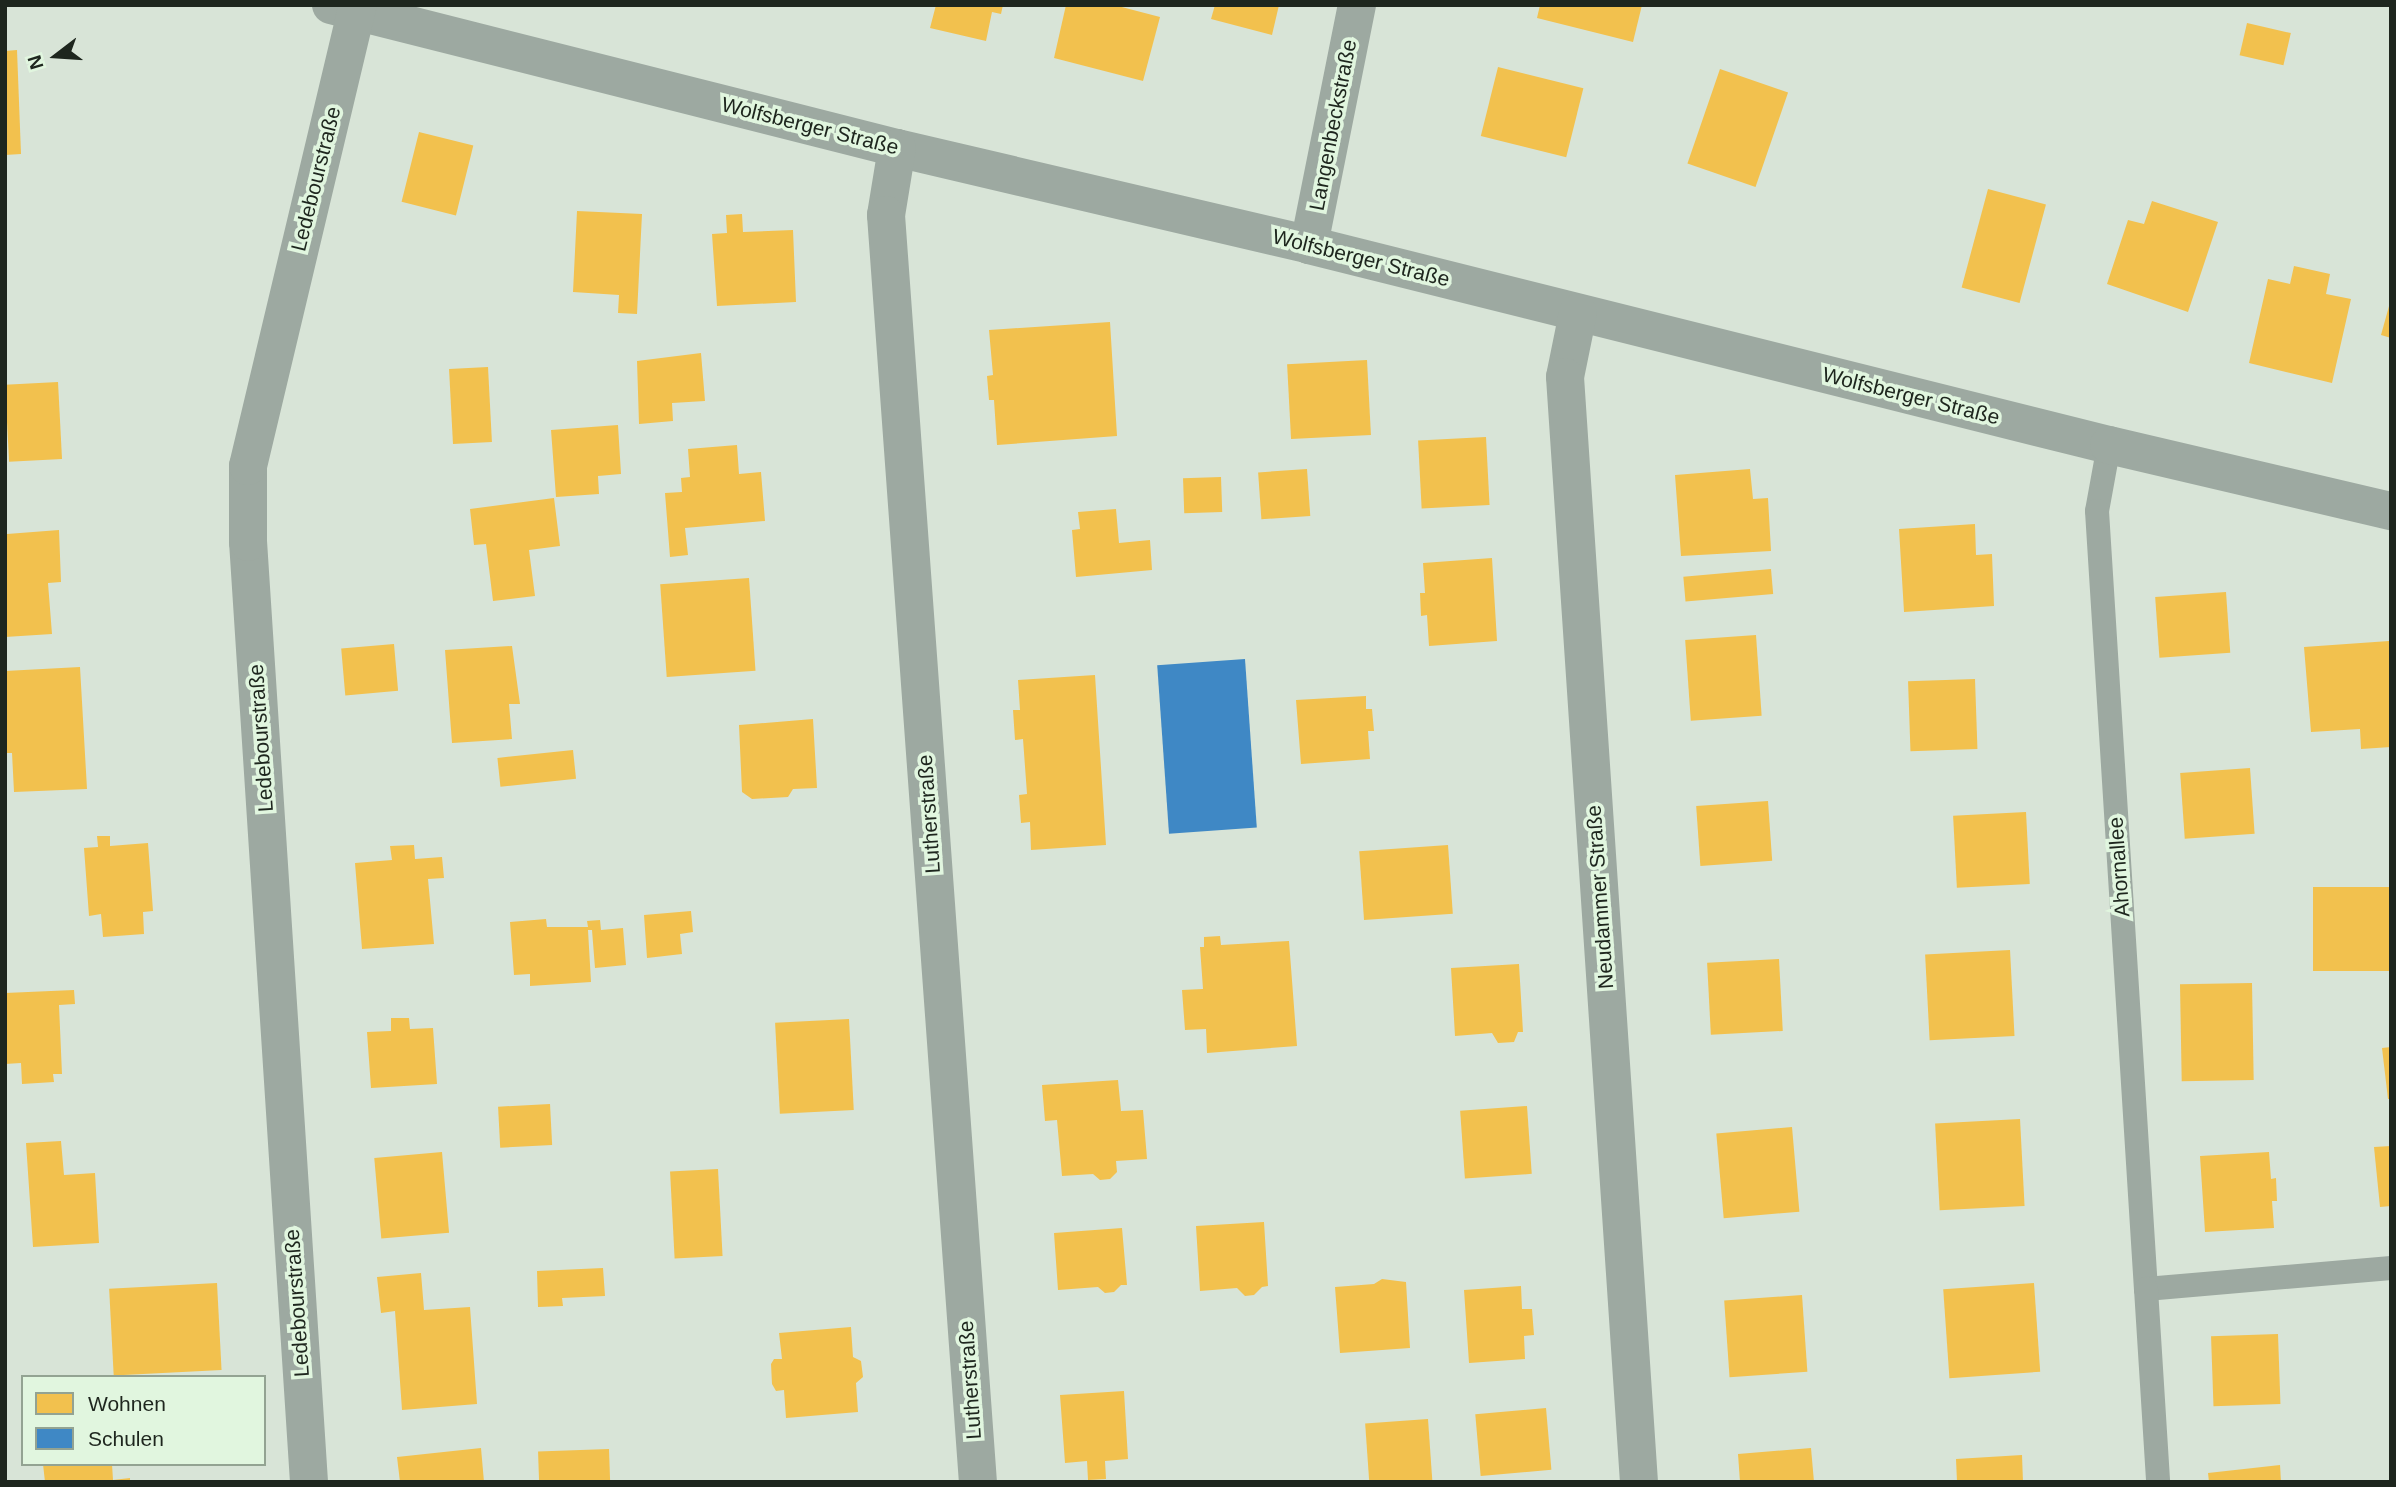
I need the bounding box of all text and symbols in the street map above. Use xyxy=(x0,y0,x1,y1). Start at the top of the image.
north arrow xyxy=(21,21,91,91)
street label: Langenbeckstraße xyxy=(1304,37,1362,213)
text: N xyxy=(23,53,47,72)
street label: Wolfsberger Straße xyxy=(719,92,901,160)
street label: Ledebourstraße xyxy=(286,104,346,254)
street label: Wolfsberger Straße xyxy=(1270,224,1452,292)
street label: Wolfsberger Straße xyxy=(1820,362,2002,430)
street label: Ledebourstraße xyxy=(243,663,279,813)
street label: Lutherstraße xyxy=(912,754,946,874)
street label: Neudammer Straße xyxy=(1581,804,1619,990)
street label: Ahornallee xyxy=(2103,816,2135,918)
street label: Ledebourstraße xyxy=(279,1228,315,1378)
street label: Lutherstraße xyxy=(953,1320,987,1440)
legend xyxy=(21,1375,266,1466)
text: Wohnen xyxy=(88,1392,166,1415)
text: Schulen xyxy=(88,1427,164,1450)

